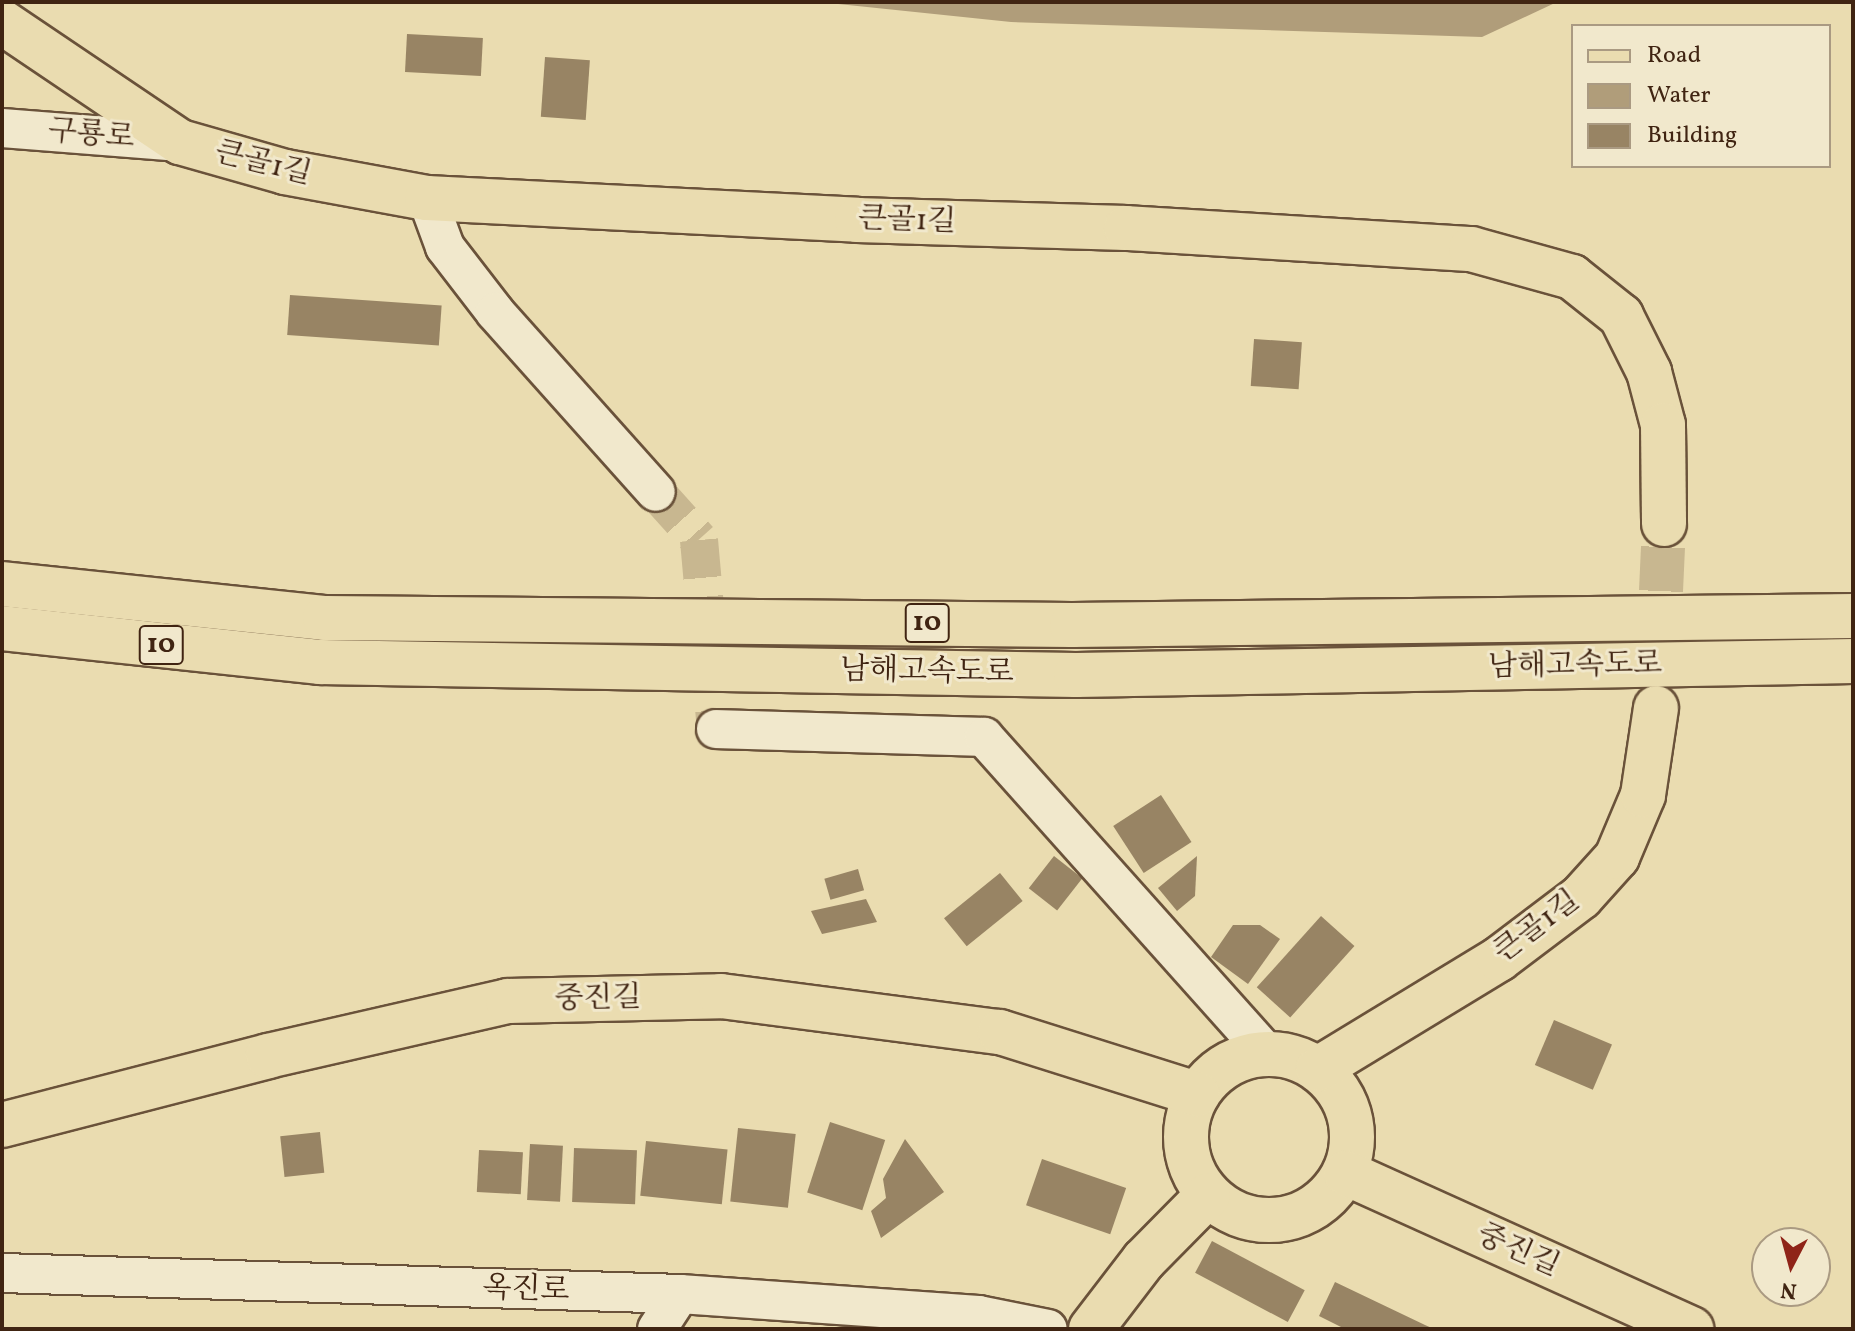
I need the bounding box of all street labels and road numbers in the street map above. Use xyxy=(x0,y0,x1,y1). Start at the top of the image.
street label: 구룡로 xyxy=(46,113,136,157)
street label: 큰골1길 xyxy=(211,135,315,193)
street label: 큰골1길 xyxy=(857,201,957,241)
road number: 10 xyxy=(903,599,951,647)
road number: 10 xyxy=(137,621,185,669)
street label: 남해고속도로 xyxy=(1488,646,1662,686)
street label: 남해고속도로 xyxy=(840,652,1014,692)
street label: 큰골1길 xyxy=(1487,883,1587,971)
street label: 중진길 xyxy=(554,980,642,1018)
street label: 중진길 xyxy=(1471,1217,1565,1285)
street label: 옥진로 xyxy=(482,1270,570,1310)

